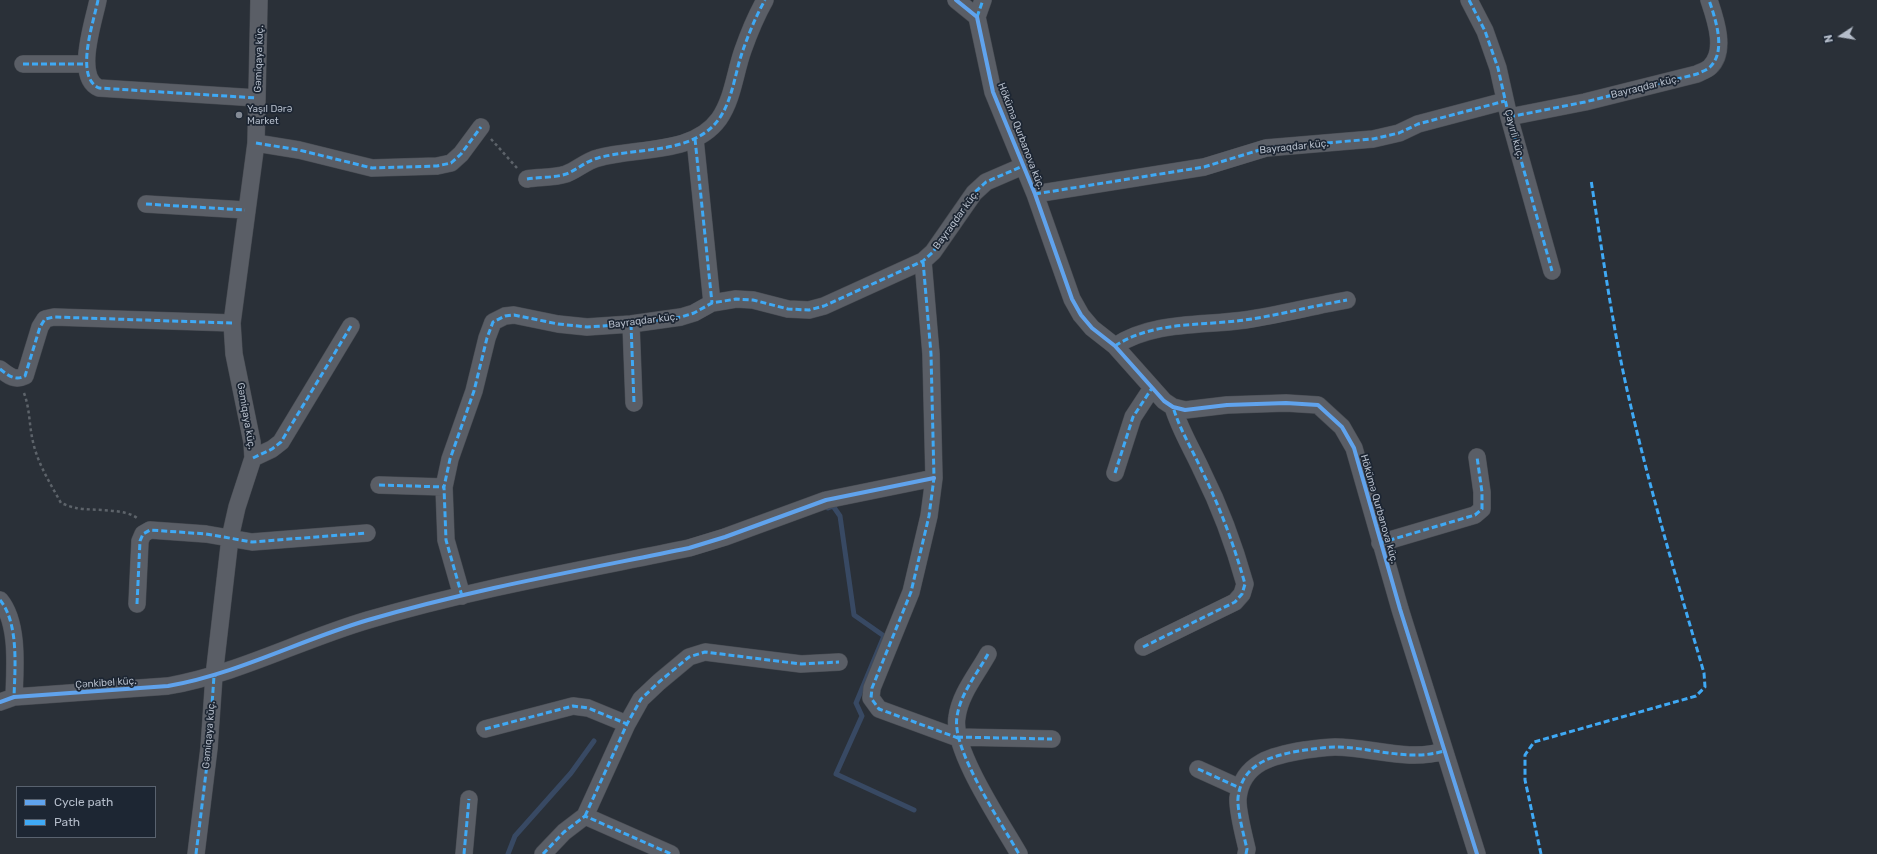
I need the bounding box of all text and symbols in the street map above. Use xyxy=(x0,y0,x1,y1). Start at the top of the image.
north arrow xyxy=(1821,16,1861,56)
street label: Gəmiqaya küç. xyxy=(252,25,266,93)
text: N xyxy=(1822,33,1836,44)
street label: Bayraqdar küç. xyxy=(1610,73,1680,101)
street label: Hökümə Qurbanova küç. xyxy=(995,81,1047,191)
place label: Yaşıl Dərə Market xyxy=(247,103,292,126)
street label: Çayırli küç. xyxy=(1502,108,1526,160)
marker: Yaşıl Dərə Market xyxy=(234,110,244,120)
street label: Bayraqdar küç. xyxy=(1259,137,1329,157)
street label: Bayraqdar küç. xyxy=(931,188,981,252)
street label: Bayraqdar küç. xyxy=(608,311,678,331)
street label: Gəmiqaya küç. xyxy=(234,382,258,450)
street label: Hökümə Qurbanova küç. xyxy=(1358,453,1400,565)
street label: Çənkibel küç. xyxy=(75,675,137,691)
street label: Gəmiqaya küç. xyxy=(200,701,218,769)
legend xyxy=(16,786,156,838)
text: Cycle path xyxy=(54,795,113,809)
text: Path xyxy=(54,815,80,829)

